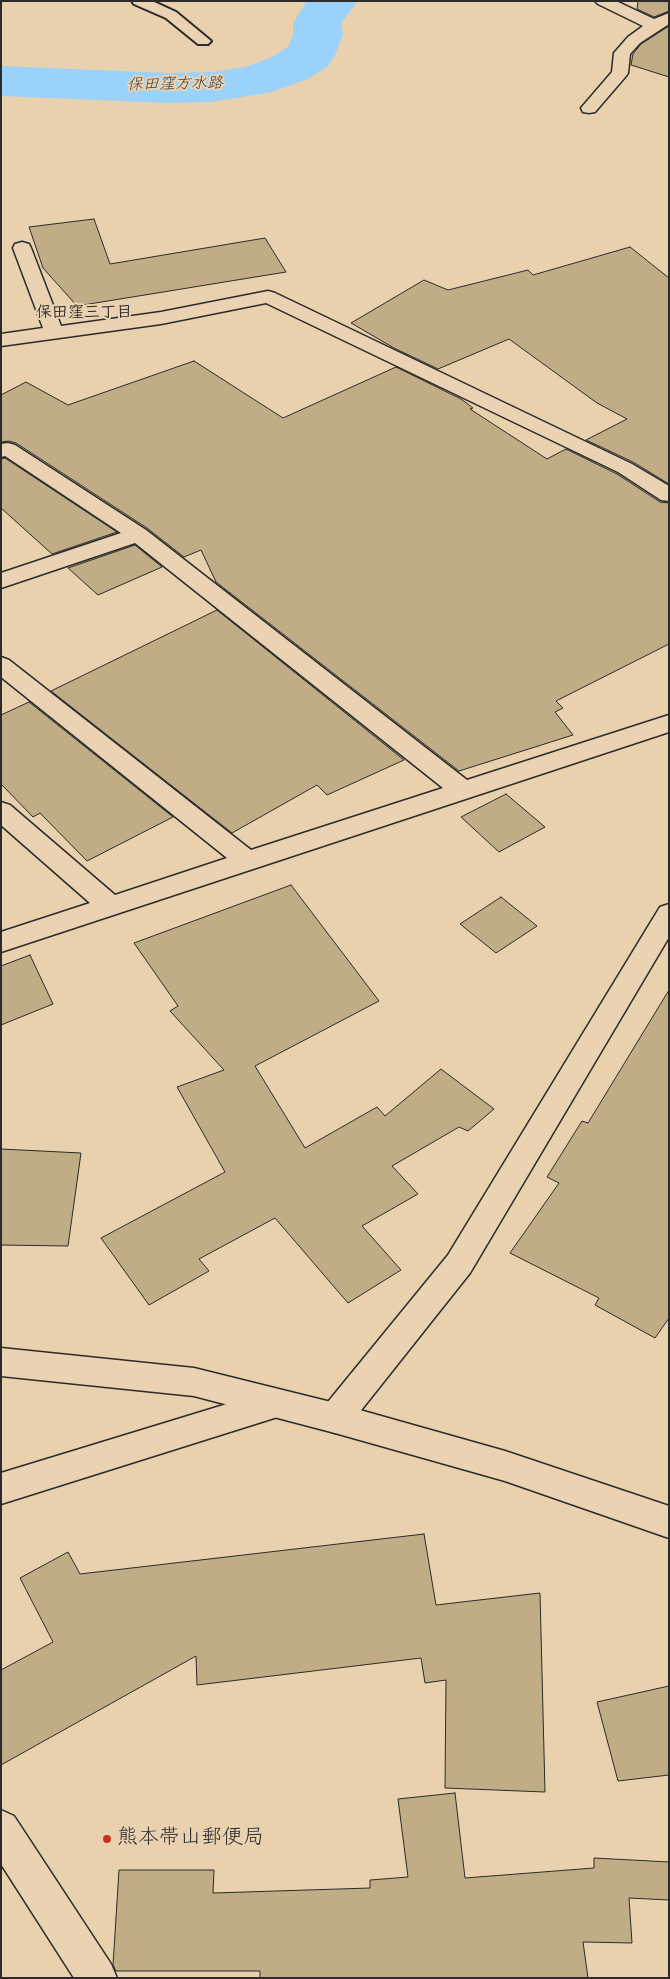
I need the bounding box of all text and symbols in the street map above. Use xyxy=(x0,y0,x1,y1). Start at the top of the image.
water label: 保田窪方水路 xyxy=(127,75,223,95)
district label: 保田窪三丁目 xyxy=(36,304,132,324)
place label: 熊本帯山郵便局 xyxy=(117,1826,264,1852)
marker: 熊本帯山郵便局 xyxy=(101,1833,113,1845)

